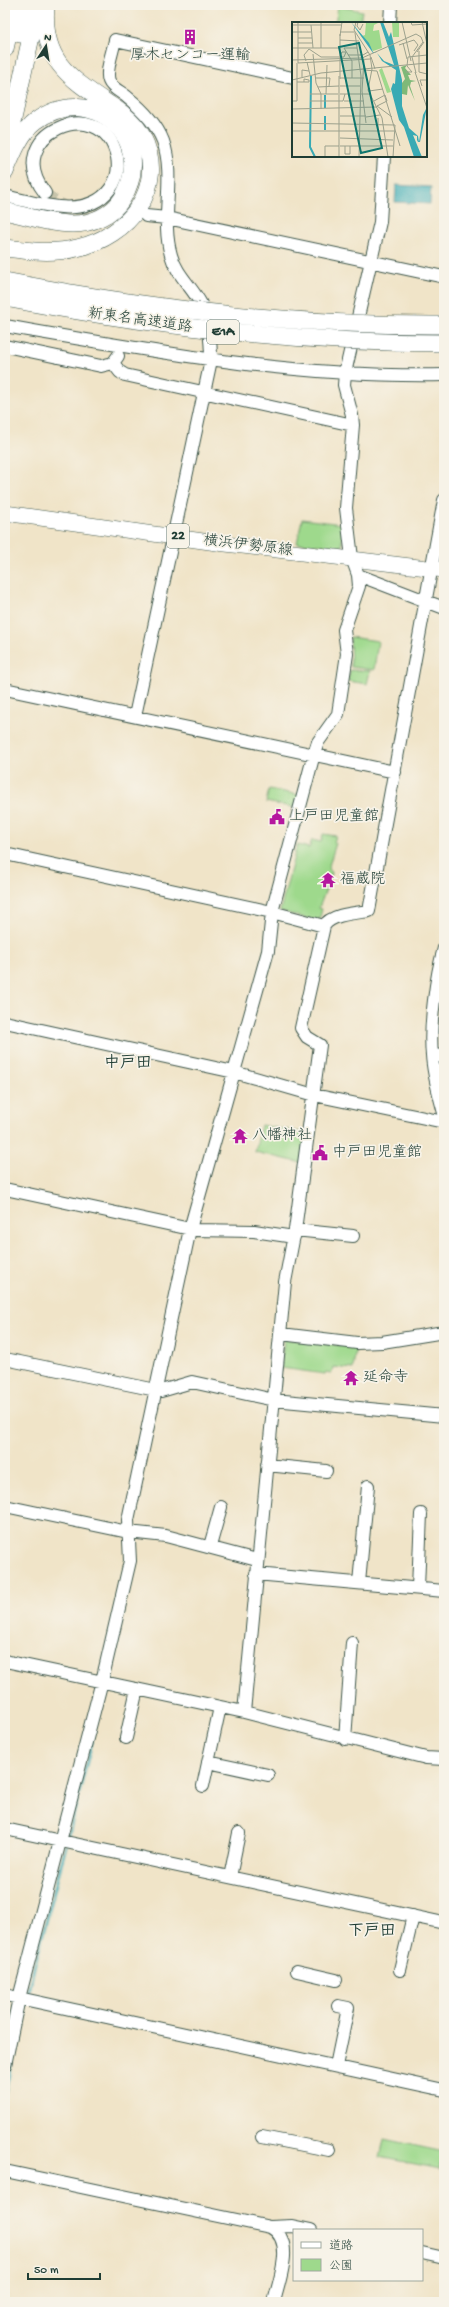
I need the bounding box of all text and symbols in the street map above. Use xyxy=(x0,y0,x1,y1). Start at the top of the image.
inset map xyxy=(292,22,427,157)
north arrow xyxy=(26,26,66,66)
building icon: 厚木センコー運輸 xyxy=(181,28,199,46)
text: N xyxy=(43,32,52,45)
place label: 厚木センコー運輸 xyxy=(130,46,250,65)
street label: 新東名高速道路 xyxy=(87,304,193,337)
road number: E1A xyxy=(207,320,239,344)
road number: 22 xyxy=(167,524,189,548)
street label: 横浜伊勢原線 xyxy=(202,531,294,560)
place label: 上戸田児童館 xyxy=(289,807,379,826)
public building icon: 上戸田児童館 xyxy=(268,808,286,826)
place label: 福蔵院 xyxy=(340,870,385,889)
temple icon: 福蔵院 xyxy=(319,871,337,889)
district label: 中戸田 xyxy=(104,1053,152,1074)
place label: 八幡神社 xyxy=(252,1126,312,1145)
temple icon: 八幡神社 xyxy=(231,1127,249,1145)
place label: 中戸田児童館 xyxy=(332,1143,422,1162)
public building icon: 中戸田児童館 xyxy=(311,1144,329,1162)
place label: 延命寺 xyxy=(363,1368,408,1387)
temple icon: 延命寺 xyxy=(342,1369,360,1387)
district label: 下戸田 xyxy=(348,1922,396,1942)
legend xyxy=(293,2229,423,2281)
text: 道路 xyxy=(329,2239,353,2254)
scale bar xyxy=(28,2255,100,2281)
text: 公園 xyxy=(329,2259,353,2274)
text: 50 m xyxy=(34,2264,59,2278)

